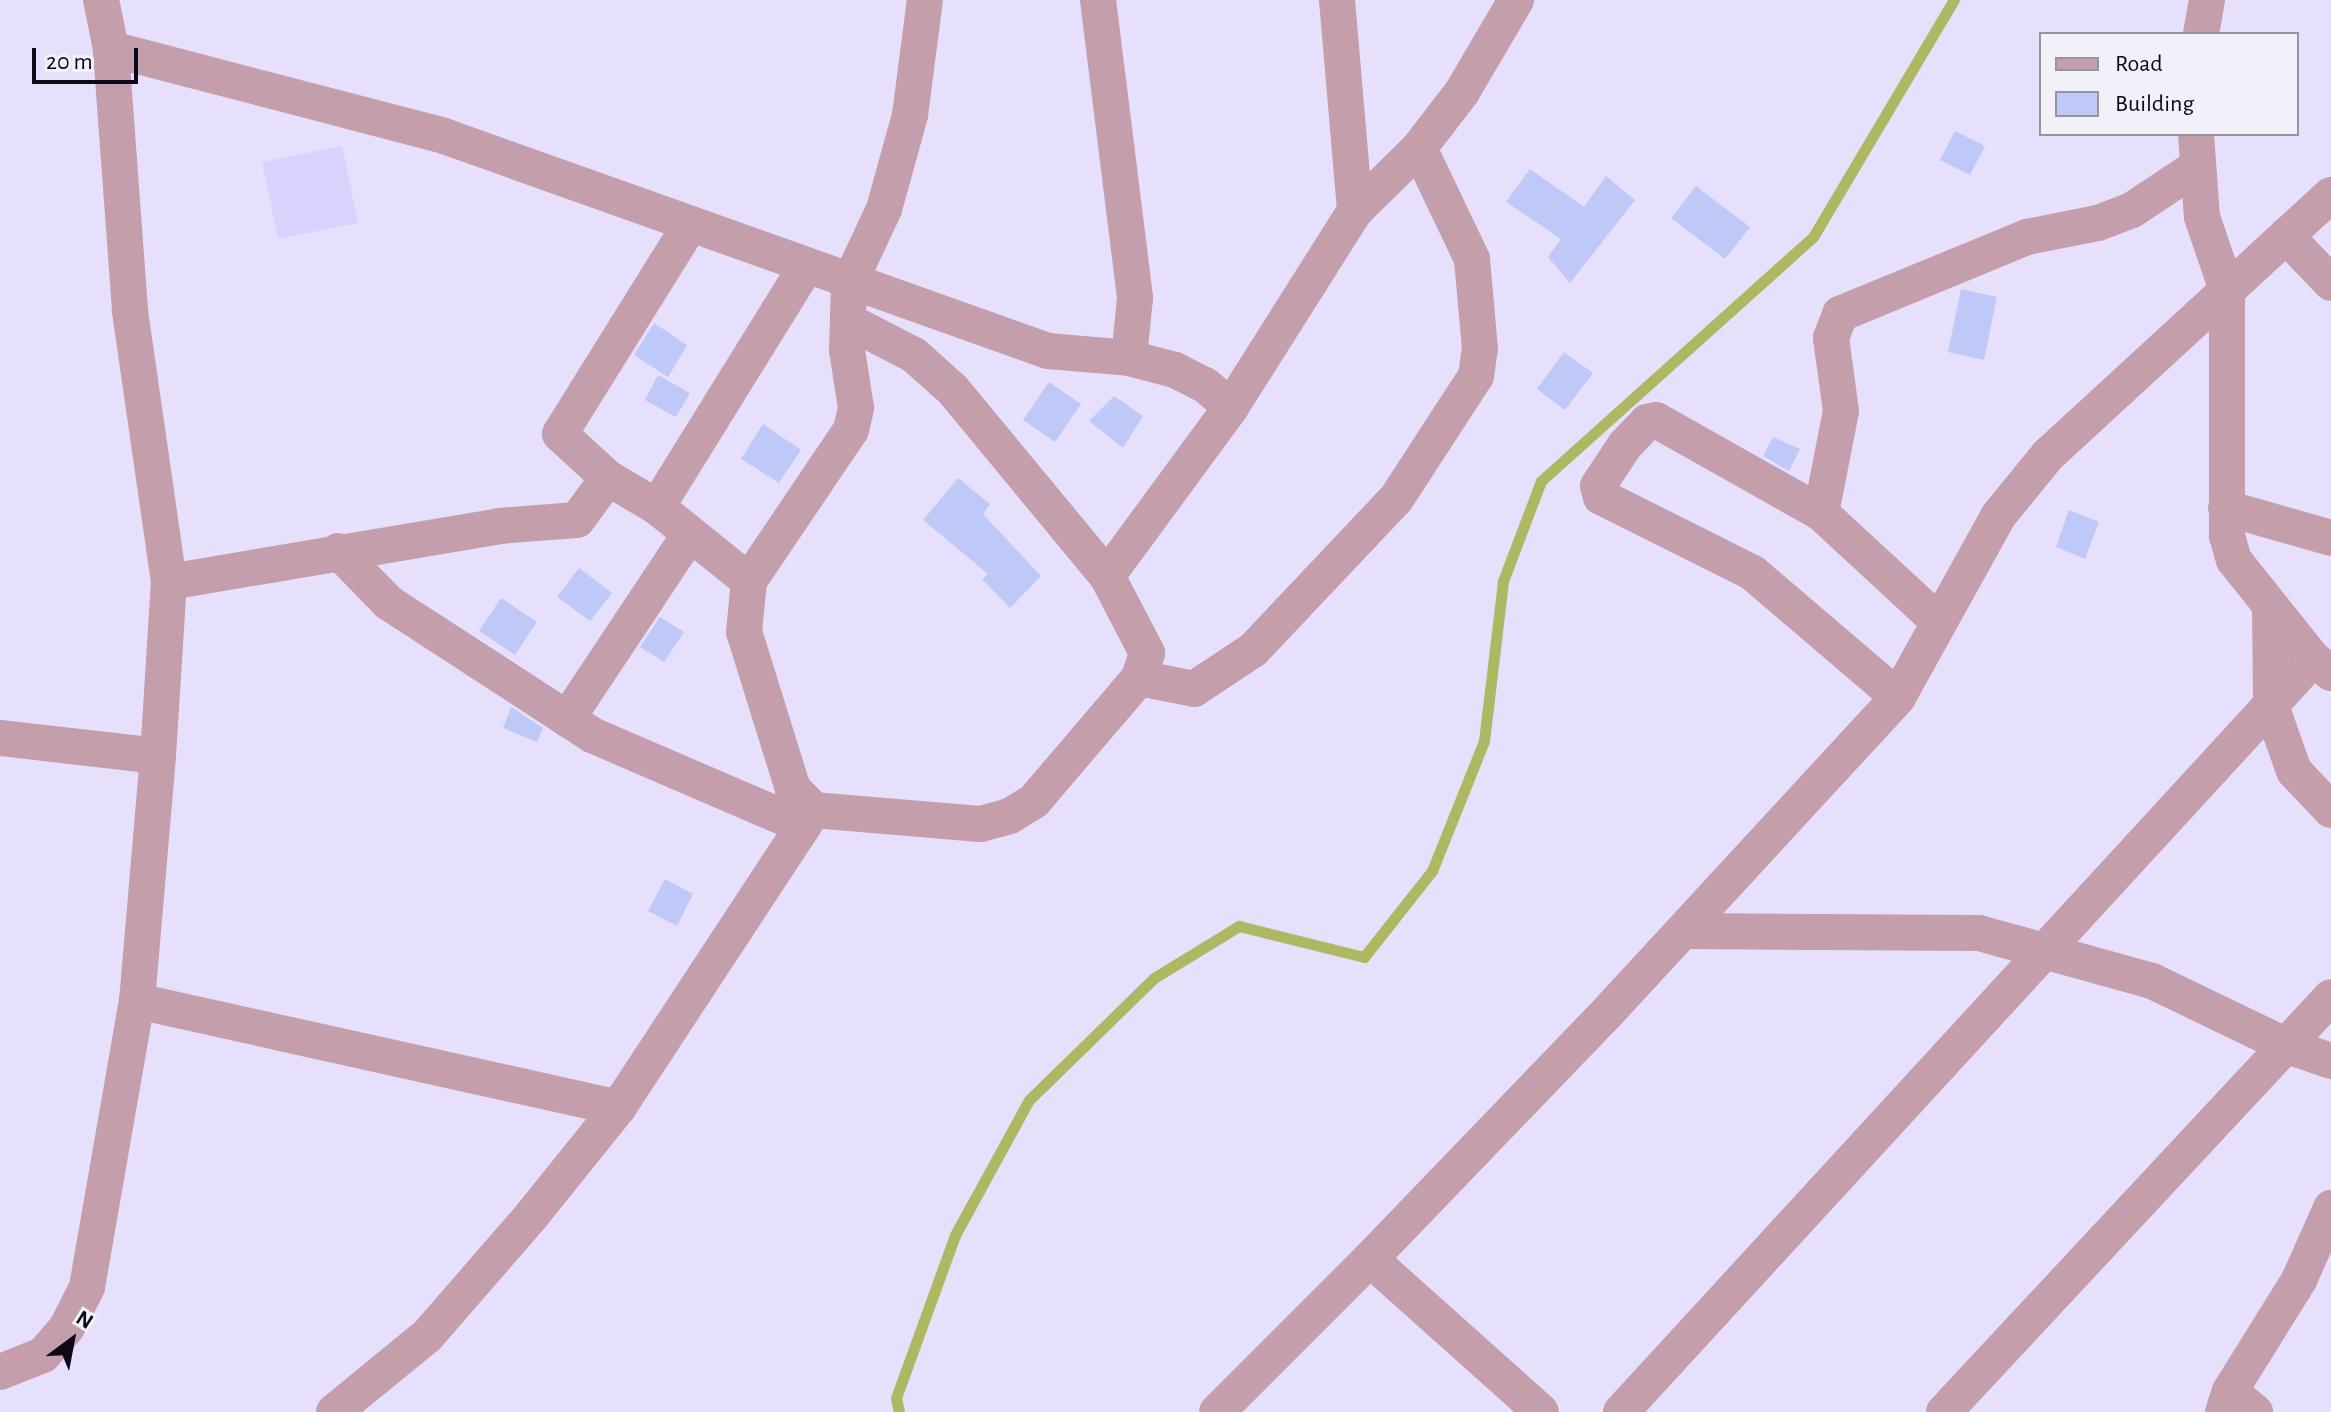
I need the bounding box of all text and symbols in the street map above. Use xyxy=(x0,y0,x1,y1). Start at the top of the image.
scale bar xyxy=(36,32,142,82)
legend xyxy=(2039,32,2299,136)
text: 20 m xyxy=(46,50,93,74)
text: Road xyxy=(2115,52,2163,76)
text: Building xyxy=(2115,92,2194,116)
north arrow xyxy=(32,1300,112,1380)
text: N xyxy=(72,1306,97,1333)

